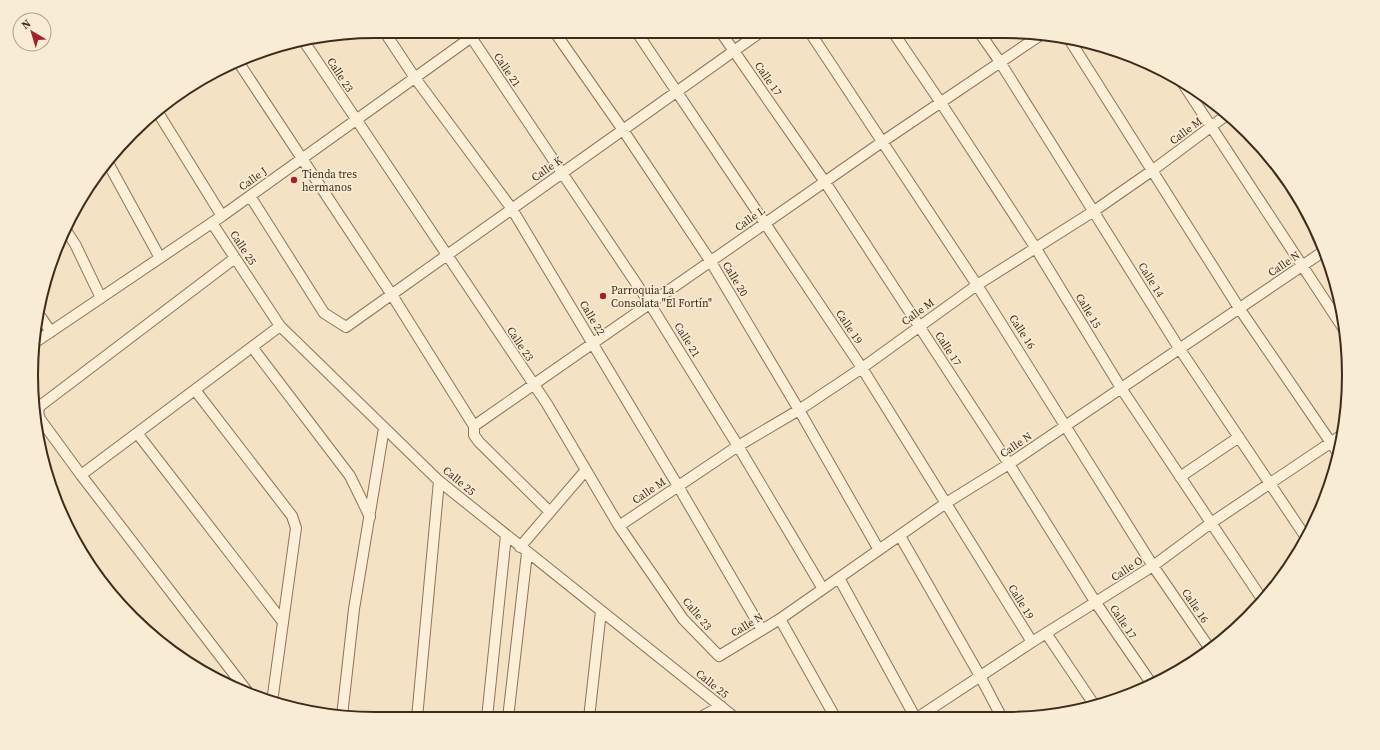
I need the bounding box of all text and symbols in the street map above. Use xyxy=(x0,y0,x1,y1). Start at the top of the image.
north arrow xyxy=(12,12,52,52)
text: N xyxy=(18,16,34,33)
street label: Calle 21 xyxy=(490,50,524,90)
street label: Calle 23 xyxy=(323,55,357,96)
street label: Calle 17 xyxy=(751,59,785,99)
street label: Calle M xyxy=(1167,114,1205,148)
street label: Calle K xyxy=(529,153,566,185)
street label: Calle J xyxy=(236,164,270,194)
place label: Tienda tres hermanos xyxy=(302,167,357,195)
marker: Tienda tres hermanos xyxy=(289,175,299,185)
street label: Calle L xyxy=(732,203,769,235)
street label: Calle 25 xyxy=(226,228,260,269)
street label: Calle N xyxy=(1265,248,1303,280)
street label: Calle 20 xyxy=(719,259,752,300)
street label: Calle 14 xyxy=(1134,260,1168,301)
place label: Parroquia La Consolata "El Fortín" xyxy=(611,283,712,311)
marker: Parroquia La Consolata "El Fortín" xyxy=(598,291,608,301)
street label: Calle 15 xyxy=(1072,291,1105,332)
street label: Calle M xyxy=(899,295,938,329)
street label: Calle 22 xyxy=(576,298,609,339)
street label: Calle 19 xyxy=(832,307,866,347)
street label: Calle 16 xyxy=(1005,312,1039,353)
street label: Calle 21 xyxy=(670,320,704,360)
street label: Calle 23 xyxy=(503,324,537,364)
street label: Calle 17 xyxy=(931,329,965,370)
street label: Calle N xyxy=(997,429,1035,461)
street label: Calle 25 xyxy=(440,463,479,499)
street label: Calle M xyxy=(629,474,669,508)
street label: Calle O xyxy=(1108,553,1146,585)
street label: Calle 19 xyxy=(1004,582,1038,622)
street label: Calle 16 xyxy=(1178,586,1212,626)
street label: Calle 23 xyxy=(679,595,715,634)
street label: Calle 17 xyxy=(1106,602,1140,642)
street label: Calle N xyxy=(728,609,766,641)
street label: Calle 25 xyxy=(692,666,732,702)

